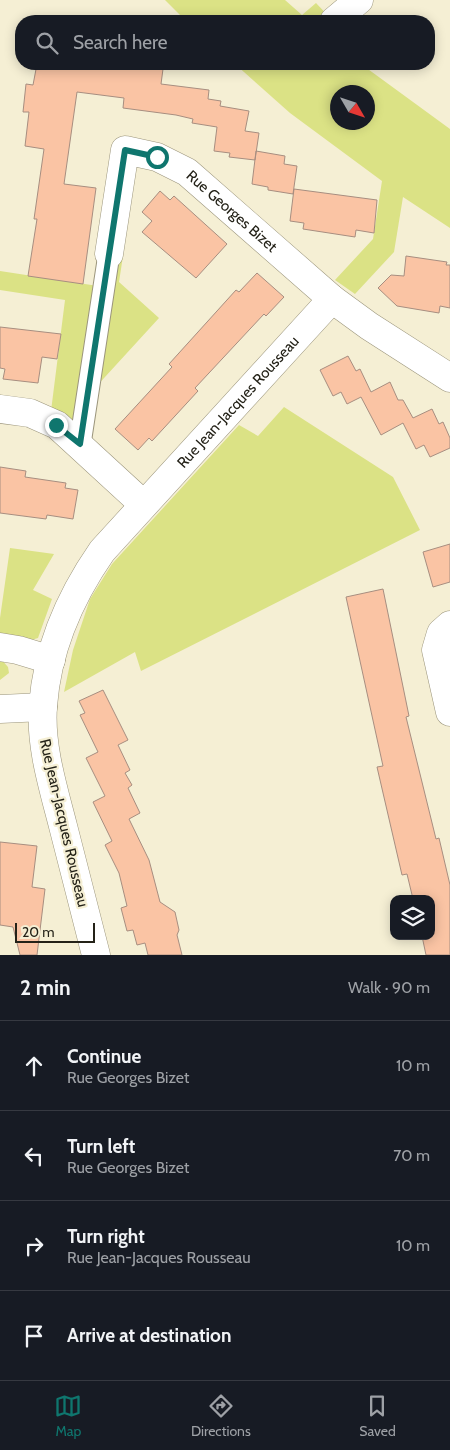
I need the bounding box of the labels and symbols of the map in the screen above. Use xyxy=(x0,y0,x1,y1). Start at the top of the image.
north arrow xyxy=(330,85,375,130)
route start xyxy=(146,146,169,169)
street label: Rue Georges Bizet xyxy=(183,167,281,256)
street label: Rue Jean-Jacques Rousseau xyxy=(173,332,303,472)
route end xyxy=(45,414,68,437)
street label: Rue Jean-Jacques Rousseau xyxy=(36,737,92,909)
scale bar xyxy=(15,920,95,943)

